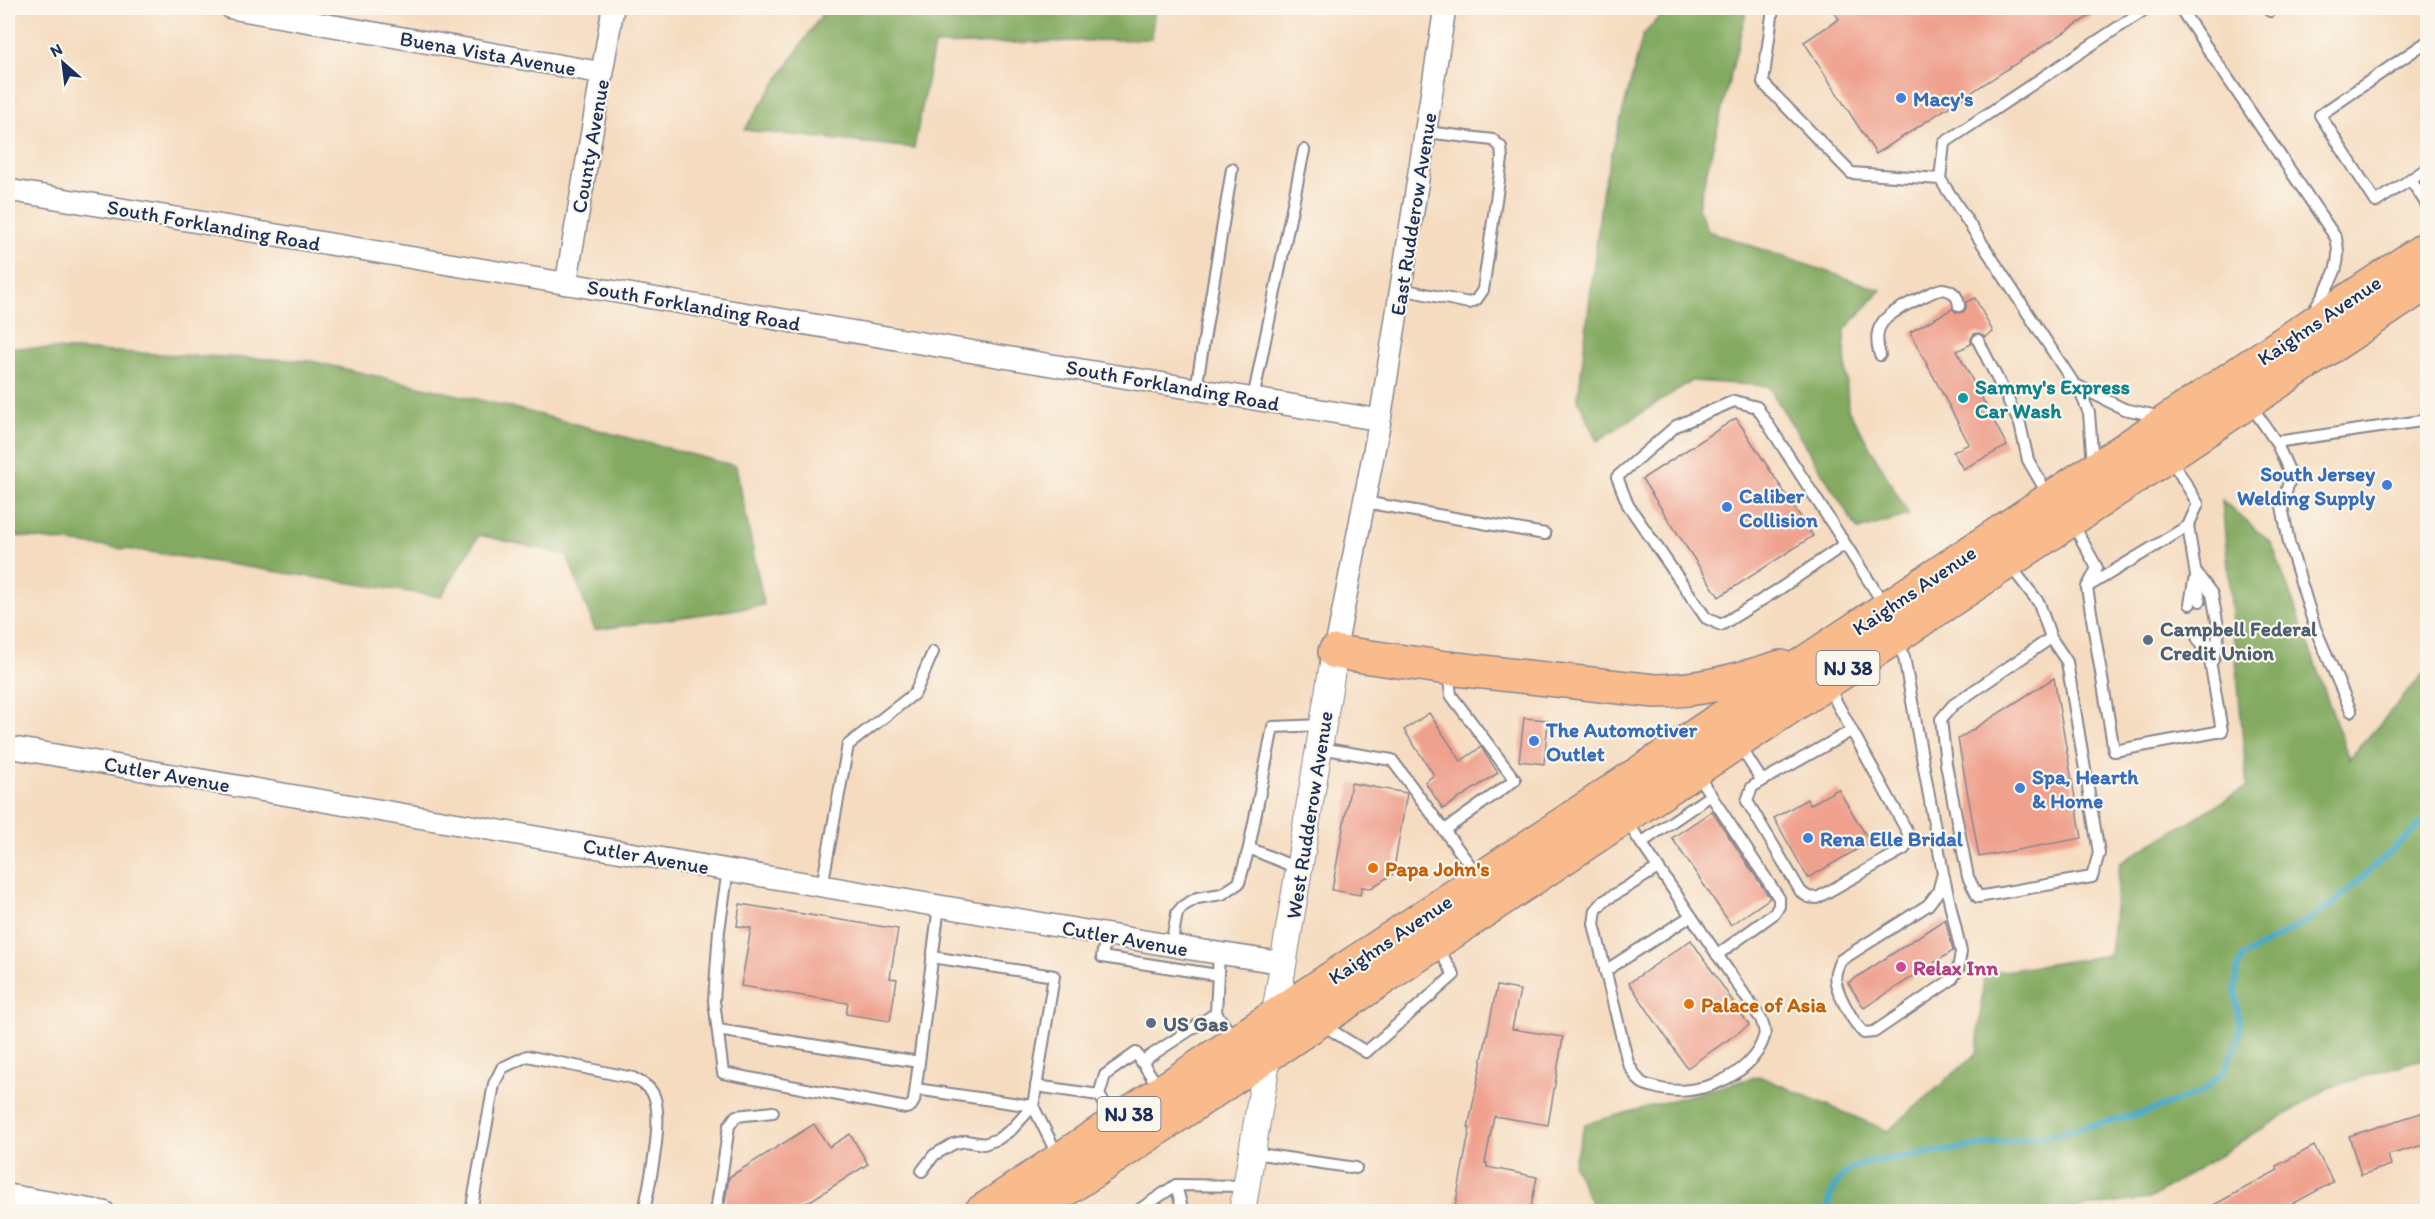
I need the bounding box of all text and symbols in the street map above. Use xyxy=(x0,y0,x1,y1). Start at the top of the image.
street label: Buena Vista Avenue xyxy=(398,25,578,81)
north arrow xyxy=(33,33,93,93)
text: N xyxy=(47,39,65,61)
street label: County Avenue xyxy=(566,77,614,215)
place label: Macy's xyxy=(1913,86,1974,112)
marker: Macy's xyxy=(1894,91,1908,105)
street label: East Rudderow Avenue xyxy=(1385,111,1441,317)
street label: South Forklanding Road xyxy=(105,194,323,256)
street label: Kaighns Avenue xyxy=(2252,269,2386,371)
street label: South Forklanding Road xyxy=(585,274,803,336)
street label: South Forklanding Road xyxy=(1064,354,1282,416)
place label: Sammy's Express Car Wash xyxy=(1975,374,2130,423)
marker: Sammy's Express Car Wash xyxy=(1956,391,1970,405)
place label: South Jersey Welding Supply xyxy=(2237,461,2375,511)
marker: South Jersey Welding Supply xyxy=(2380,478,2394,492)
place label: Caliber Collision xyxy=(1739,483,1818,532)
marker: Caliber Collision xyxy=(1720,500,1734,514)
street label: Kaighns Avenue xyxy=(1847,539,1981,641)
place label: Campbell Federal Credit Union xyxy=(2160,616,2318,665)
marker: Campbell Federal Credit Union xyxy=(2141,633,2155,647)
road number: NJ 38 xyxy=(1816,651,1880,685)
street label: West Rudderow Avenue xyxy=(1280,709,1338,921)
place label: The Automotiver Outlet xyxy=(1545,717,1698,766)
marker: The Automotiver Outlet xyxy=(1527,734,1541,748)
street label: Cutler Avenue xyxy=(102,751,232,797)
place label: Spa, Hearth & Home xyxy=(2032,764,2139,813)
marker: Spa, Hearth & Home xyxy=(2013,781,2027,795)
place label: Rena Elle Bridal xyxy=(1820,826,1964,851)
marker: Rena Elle Bridal xyxy=(1801,831,1815,845)
street label: Cutler Avenue xyxy=(581,833,711,879)
place label: Papa John's xyxy=(1385,856,1490,882)
marker: Papa John's xyxy=(1366,861,1380,875)
street label: Kaighns Avenue xyxy=(1323,888,1457,990)
street label: Cutler Avenue xyxy=(1060,915,1190,961)
place label: Relax Inn xyxy=(1913,955,1998,980)
marker: Relax Inn xyxy=(1894,960,1908,974)
place label: Palace of Asia xyxy=(1701,992,1828,1017)
marker: Palace of Asia xyxy=(1682,997,1696,1011)
place label: US Gas xyxy=(1163,1011,1228,1036)
marker: US Gas xyxy=(1144,1016,1158,1030)
road number: NJ 38 xyxy=(1098,1097,1160,1131)

